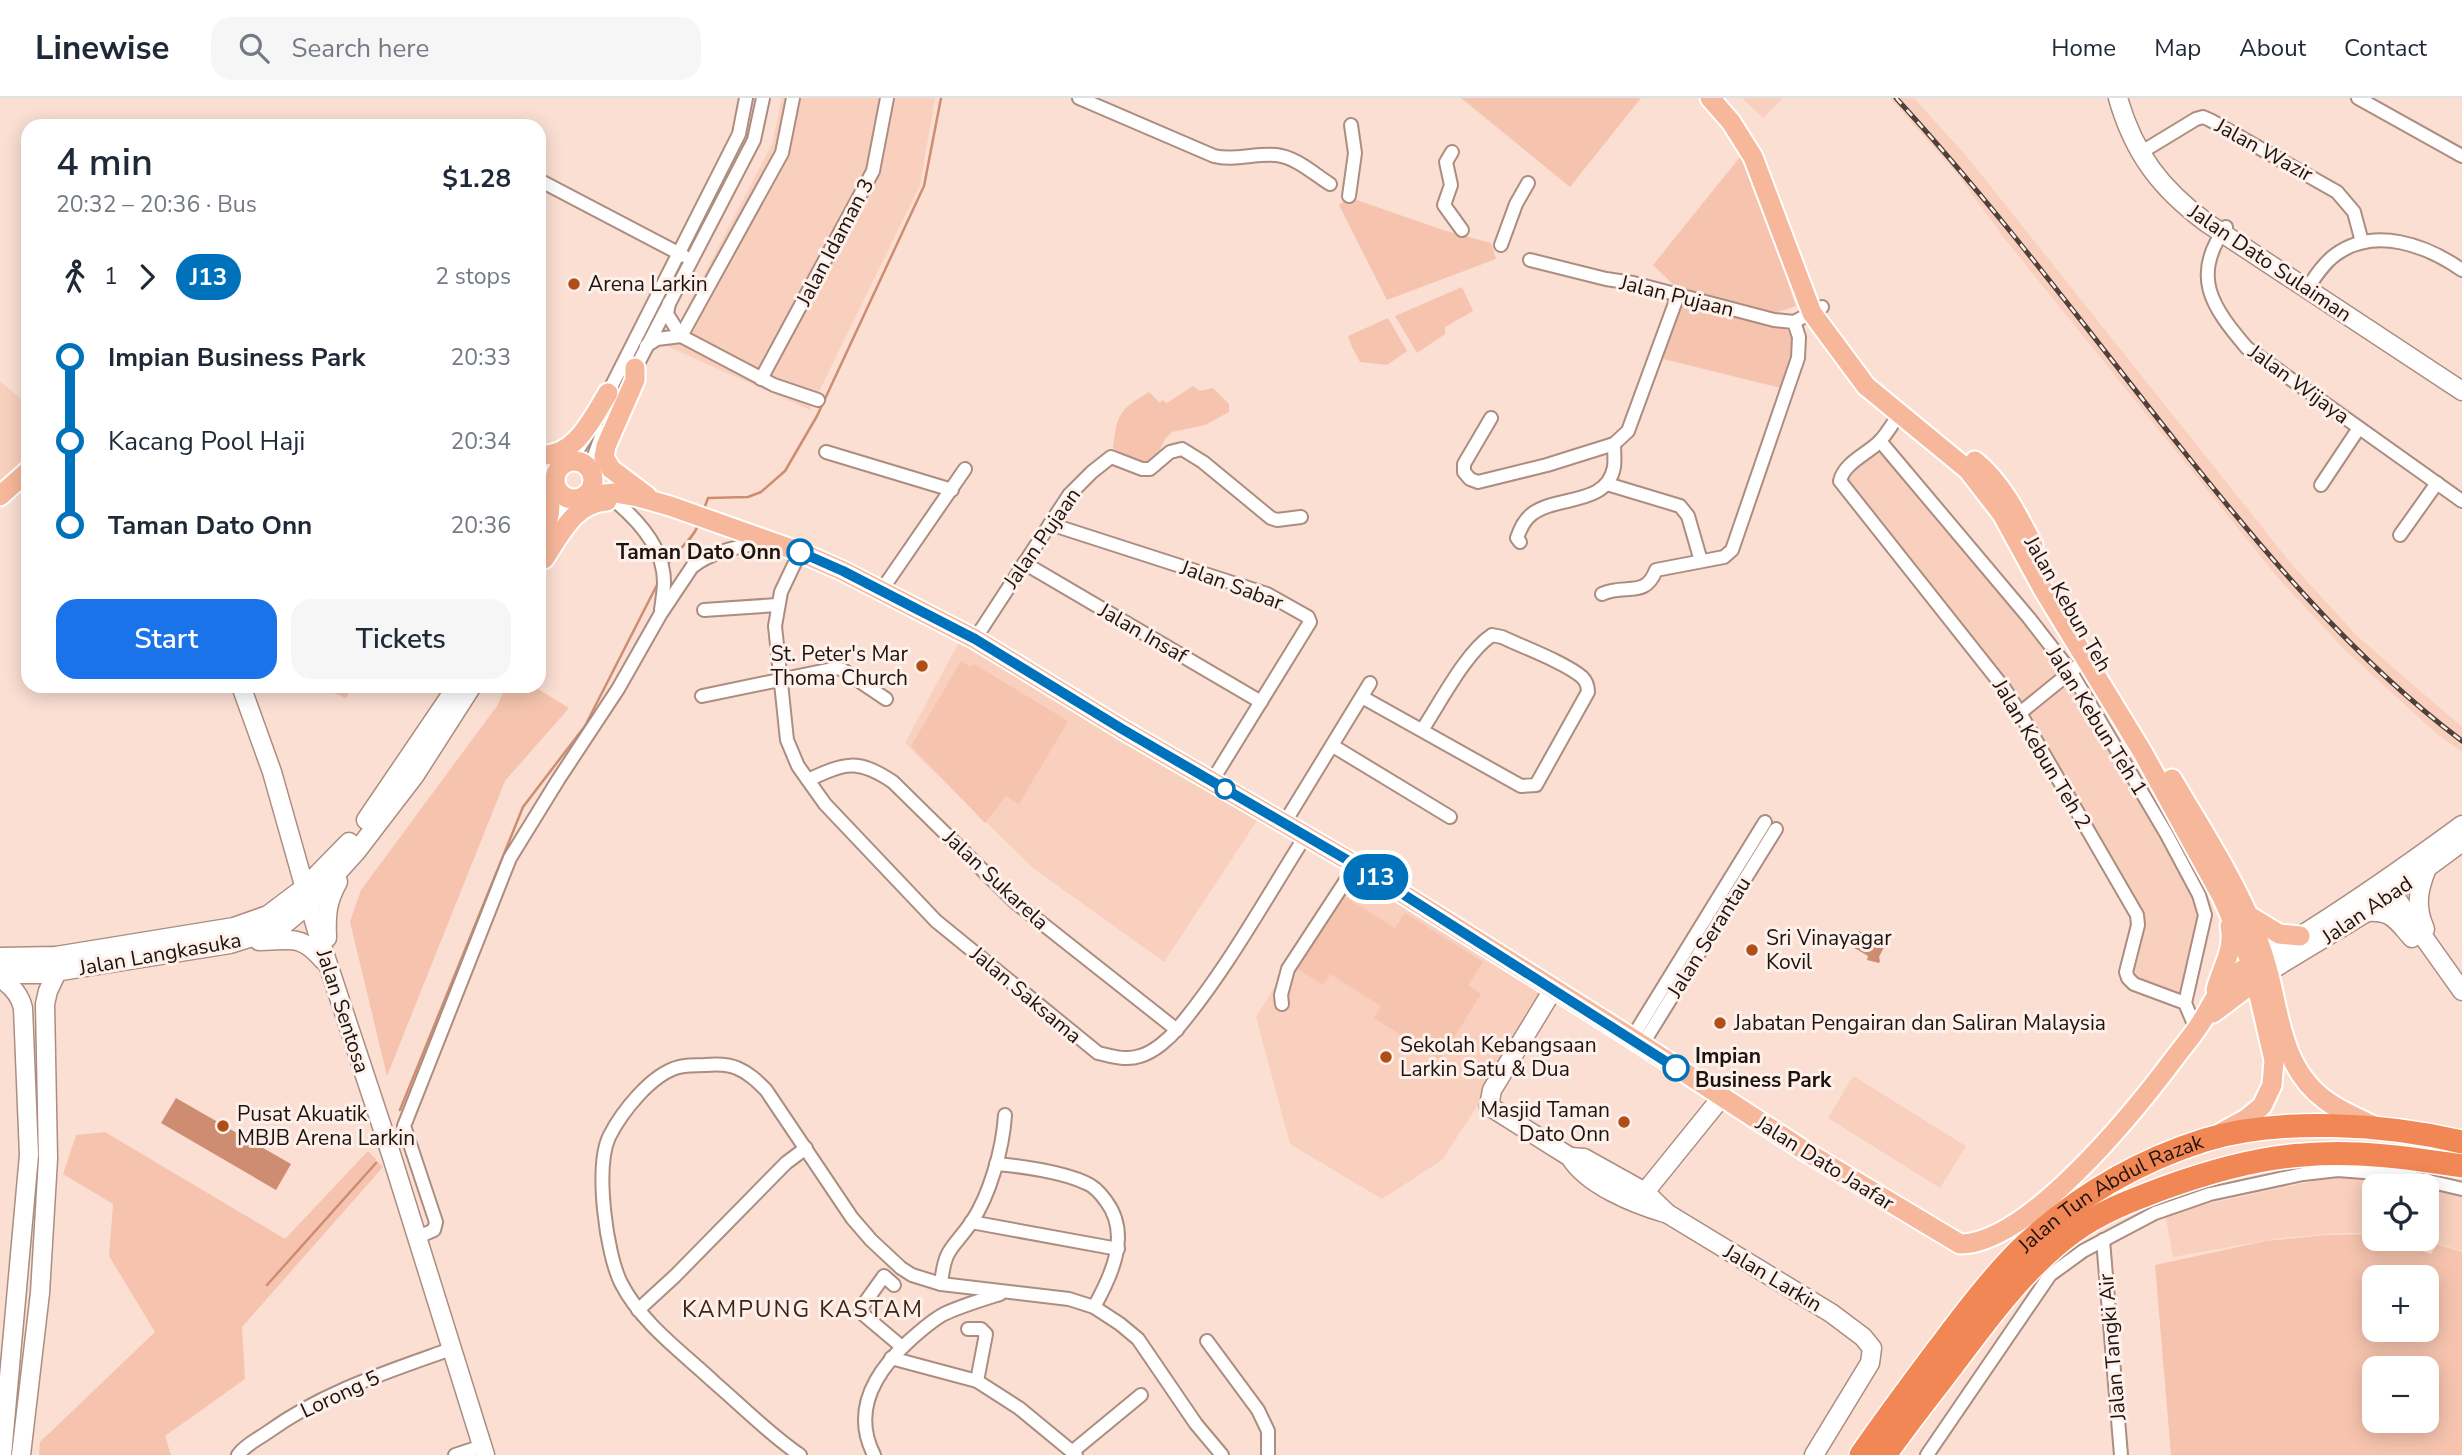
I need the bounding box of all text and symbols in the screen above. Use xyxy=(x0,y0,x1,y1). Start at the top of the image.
search box xyxy=(211,17,701,80)
text: Linewise xyxy=(35,26,169,71)
icon: search xyxy=(235,29,273,67)
text: Search here xyxy=(291,31,429,66)
text: Home xyxy=(2051,32,2116,64)
text: Map xyxy=(2154,32,2201,64)
text: About xyxy=(2239,32,2306,64)
text: Contact xyxy=(2344,32,2427,64)
street label: Jalan Wazir xyxy=(2209,111,2318,189)
text: 4 min xyxy=(56,137,153,188)
text: $1.28 xyxy=(442,161,511,196)
street label: Jalan Idaman 3 xyxy=(789,173,880,311)
text: 20:32 – 20:36 · Bus xyxy=(56,189,257,220)
street label: Jalan Dato Sulaiman xyxy=(2182,197,2357,328)
icon: walk xyxy=(56,258,94,296)
icon: forward xyxy=(128,258,166,296)
text: 1 xyxy=(104,261,118,292)
text: J13 xyxy=(190,261,227,293)
text: 2 stops xyxy=(435,261,511,292)
street label: Jalan Pujaan xyxy=(1616,268,1737,324)
place label: Arena Larkin xyxy=(588,270,708,298)
marker: Arena Larkin xyxy=(566,276,582,292)
street label: Jalan Wijaya xyxy=(2242,337,2355,430)
text: Impian Business Park xyxy=(108,340,365,375)
text: 20:33 xyxy=(451,342,511,373)
text: Kacang Pool Haji xyxy=(108,424,305,459)
text: 20:34 xyxy=(451,426,511,457)
street label: Jalan Pujaan xyxy=(996,482,1087,595)
text: Taman Dato Onn xyxy=(108,508,312,543)
text: 20:36 xyxy=(451,510,511,541)
street label: Jalan Kebun Teh xyxy=(2017,530,2118,677)
place label: Taman Dato Onn xyxy=(616,538,781,566)
marker: Taman Dato Onn xyxy=(787,539,813,565)
street label: Jalan Sabar xyxy=(1176,553,1288,617)
street label: Jalan Insaf xyxy=(1093,596,1193,670)
button: Start xyxy=(56,599,277,679)
button: Tickets xyxy=(291,599,511,679)
place label: St. Peter's Mar Thoma Church xyxy=(770,640,908,692)
street label: Jalan Kebun Teh 1 xyxy=(2040,641,2154,801)
marker: St. Peter's Mar Thoma Church xyxy=(914,658,930,674)
street label: Jalan Kebun Teh 2 xyxy=(1986,673,2098,834)
unlabelled marker xyxy=(1215,779,1235,799)
street label: Jalan Sukarela xyxy=(936,823,1055,936)
line badge: J13 xyxy=(1336,854,1416,900)
text: J13 xyxy=(1357,861,1395,893)
street label: Jalan Abad xyxy=(2315,869,2418,951)
street label: Jalan Serantau xyxy=(1660,871,1757,1004)
place label: Sri Vinayagar Kovil xyxy=(1766,924,1892,976)
street label: Jalan Langkasuka xyxy=(76,926,243,982)
street label: Jalan Saksama xyxy=(964,940,1088,1050)
marker: Sri Vinayagar Kovil xyxy=(1744,942,1760,958)
street label: Jalan Sentosa xyxy=(309,944,376,1077)
place label: Jabatan Pengairan dan Saliran Malaysia xyxy=(1733,1009,2106,1037)
marker: Jabatan Pengairan dan Saliran Malaysia xyxy=(1712,1015,1728,1031)
place label: Sekolah Kebangsaan Larkin Satu & Dua xyxy=(1400,1031,1597,1083)
place label: Impian Business Park xyxy=(1695,1042,1832,1094)
marker: Sekolah Kebangsaan Larkin Satu & Dua xyxy=(1378,1049,1394,1065)
marker: Impian Business Park xyxy=(1663,1055,1689,1081)
place label: Masjid Taman Dato Onn xyxy=(1480,1096,1610,1148)
place label: Pusat Akuatik MBJB Arena Larkin xyxy=(237,1100,415,1152)
street label: Jalan Dato Jaafar xyxy=(1750,1109,1900,1217)
marker: Masjid Taman Dato Onn xyxy=(1616,1114,1632,1130)
marker: Pusat Akuatik MBJB Arena Larkin xyxy=(215,1118,231,1134)
street label: Jalan Tun Abdul Razak xyxy=(2011,1127,2207,1259)
map controls xyxy=(2362,1174,2439,1433)
button: locate xyxy=(2362,1174,2439,1251)
street label: Jalan Larkin xyxy=(1718,1237,1827,1318)
button: + xyxy=(2362,1265,2439,1342)
street label: Jalan Tangki Air xyxy=(2092,1272,2132,1423)
district label: KAMPUNG KASTAM xyxy=(682,1294,924,1325)
button: − xyxy=(2362,1356,2439,1433)
street label: Lorong 5 xyxy=(296,1364,384,1424)

